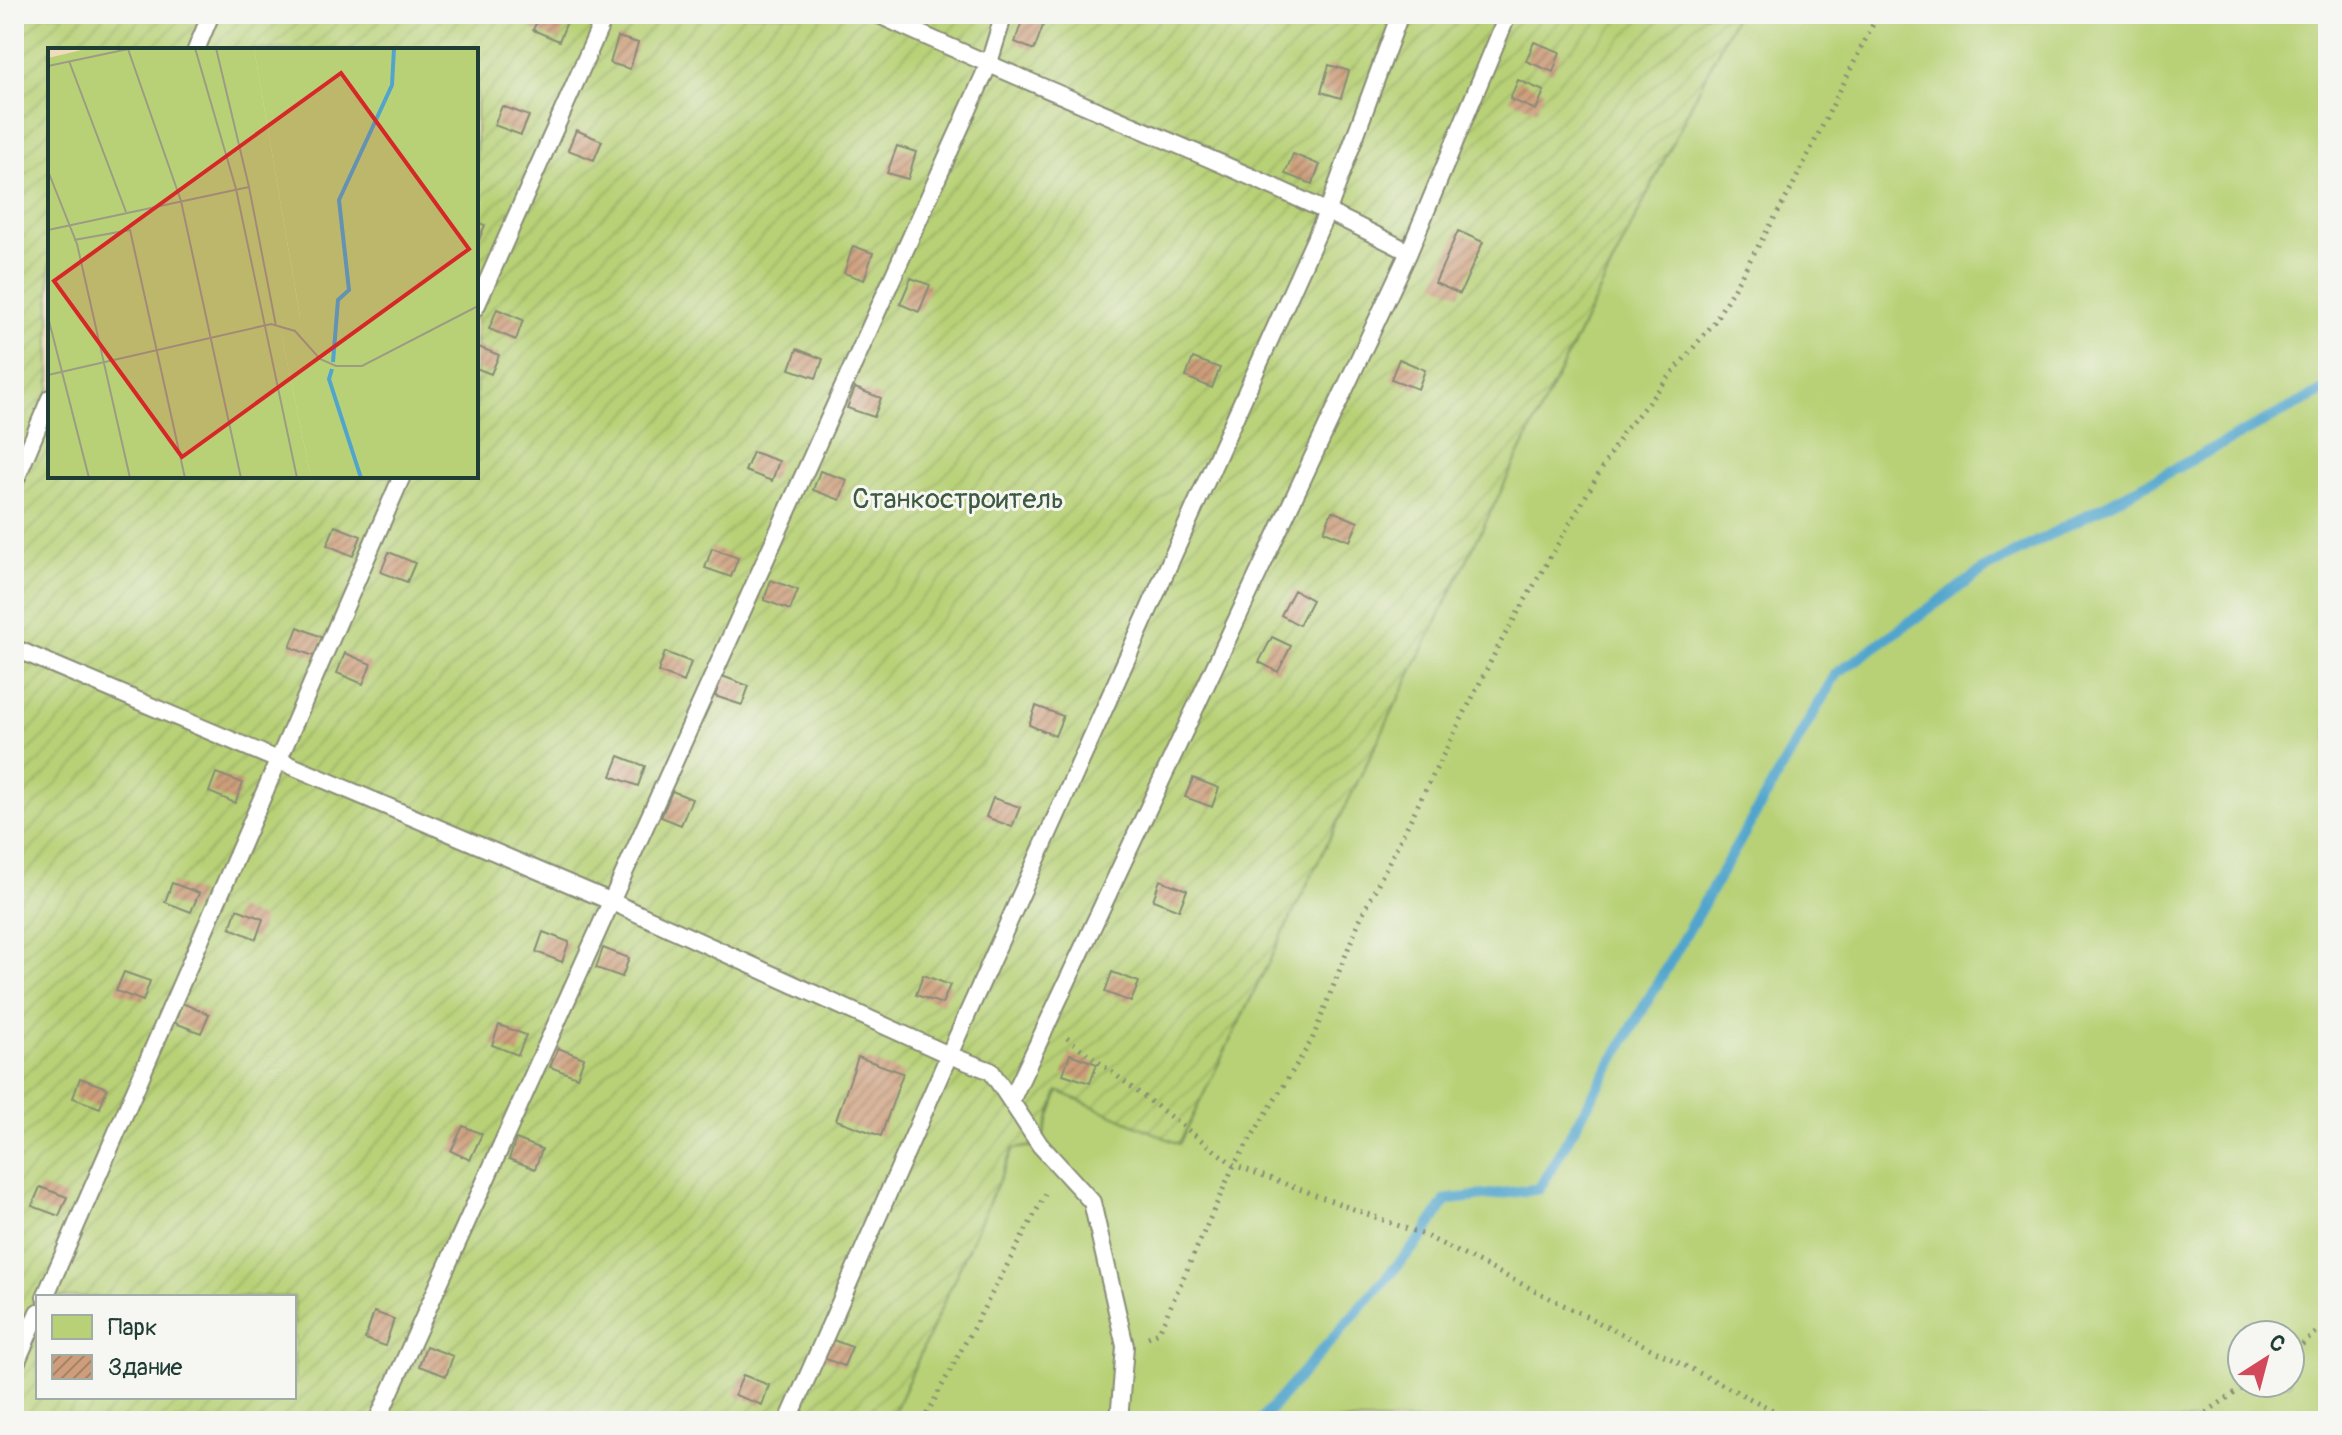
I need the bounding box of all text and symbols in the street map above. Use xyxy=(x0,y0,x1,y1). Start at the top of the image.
inset map xyxy=(48,48,478,478)
park label: Станкостроитель xyxy=(852,482,1064,517)
legend xyxy=(36,1295,296,1399)
text: Парк xyxy=(108,1313,157,1342)
north arrow xyxy=(2226,1319,2306,1399)
text: С xyxy=(2263,1328,2291,1359)
text: Здание xyxy=(108,1353,183,1382)

